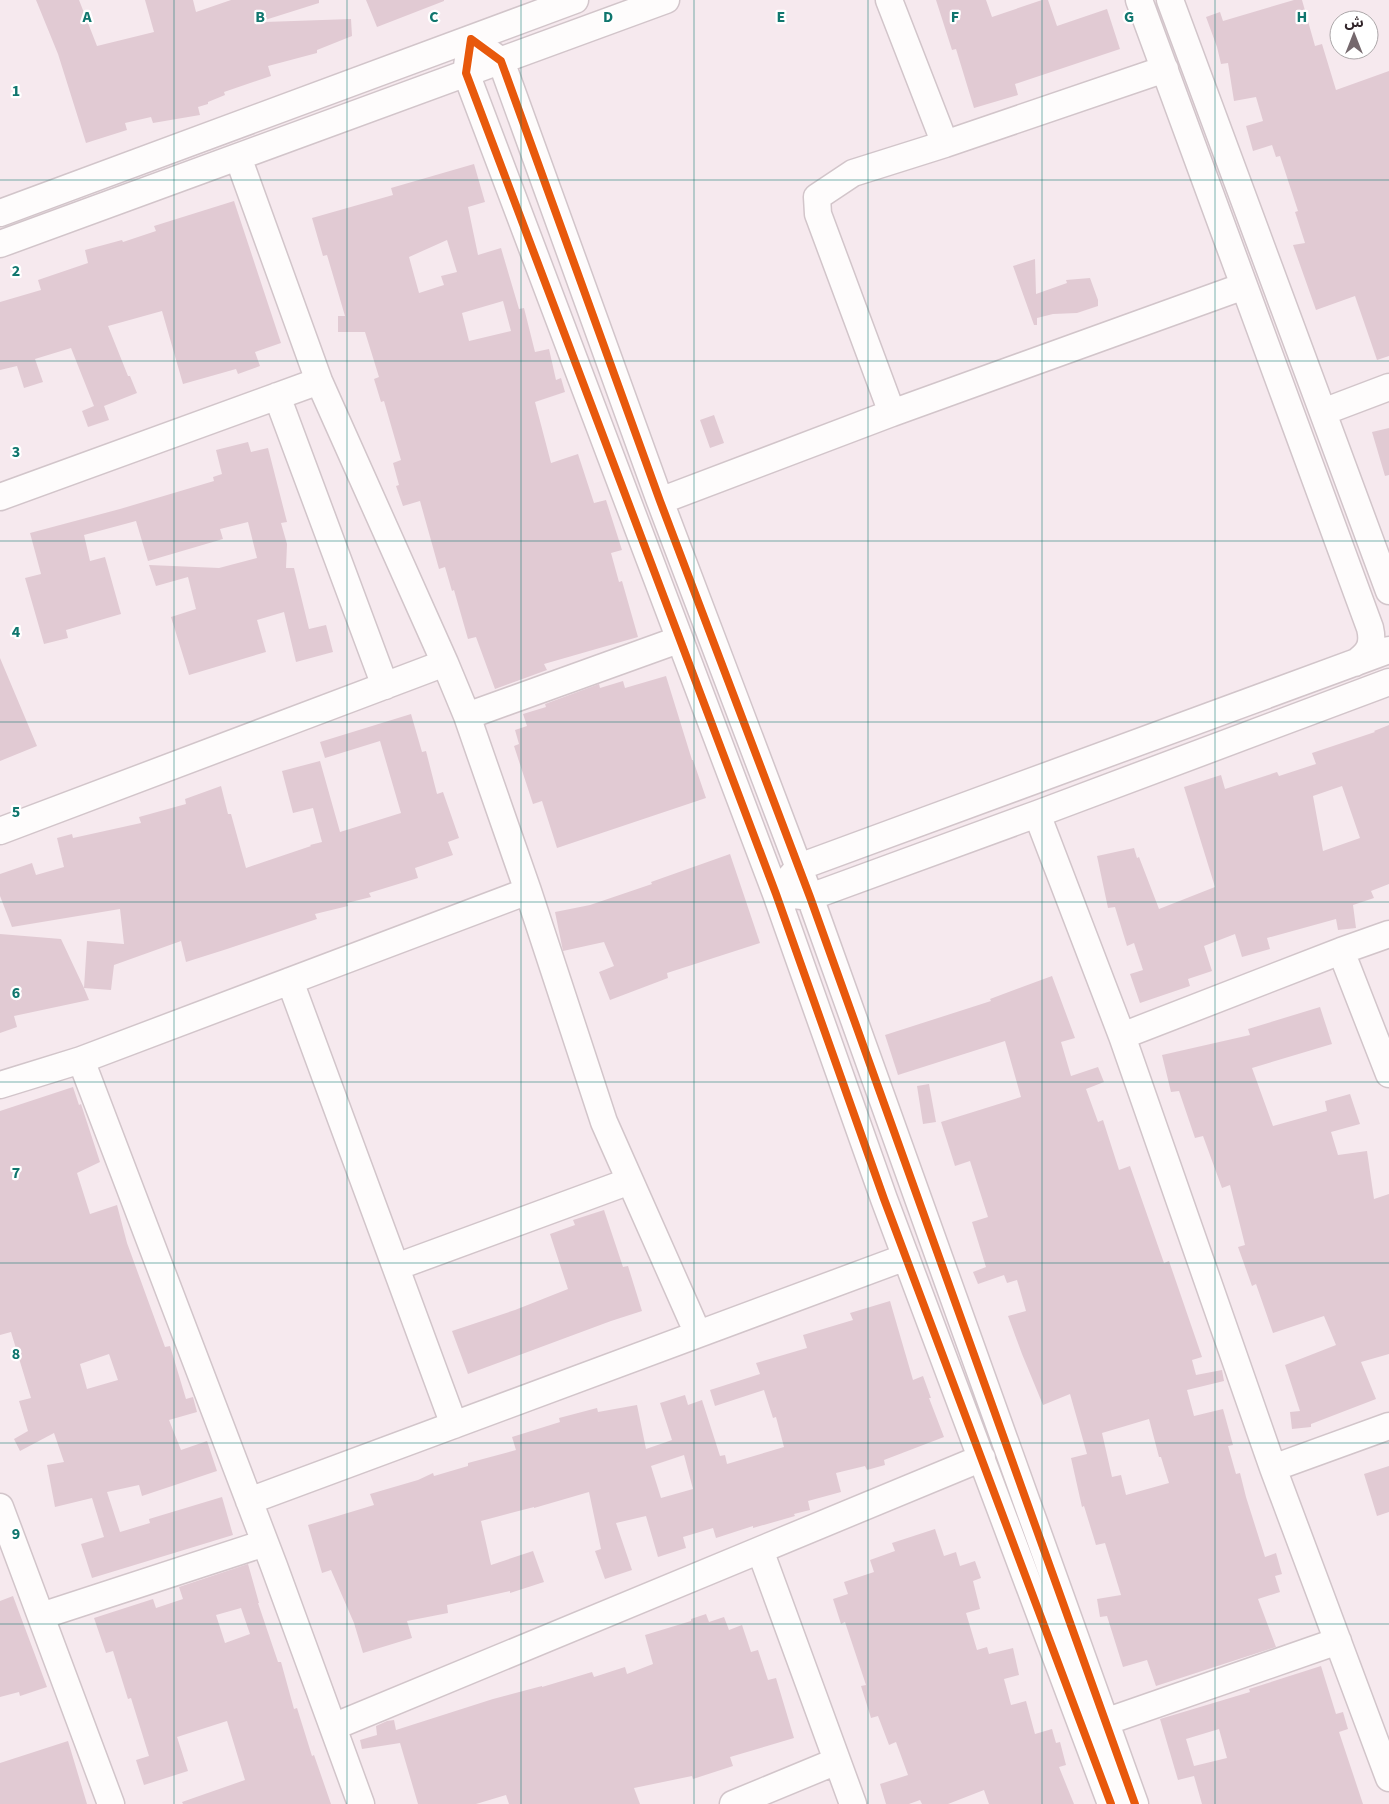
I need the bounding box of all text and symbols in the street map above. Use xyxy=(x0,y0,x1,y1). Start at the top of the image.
text: A xyxy=(81,6,92,28)
text: B xyxy=(255,6,265,28)
text: C xyxy=(429,6,439,28)
text: D xyxy=(603,6,613,28)
text: E xyxy=(777,6,785,28)
text: F xyxy=(951,6,959,28)
text: G xyxy=(1124,6,1134,28)
text: H xyxy=(1297,6,1307,28)
north arrow xyxy=(1329,10,1379,60)
text: ش xyxy=(1344,13,1364,33)
text: 1 xyxy=(12,80,20,102)
text: 2 xyxy=(12,260,20,282)
text: 3 xyxy=(12,441,20,463)
text: 4 xyxy=(12,621,21,643)
text: 5 xyxy=(12,801,20,823)
text: 6 xyxy=(12,982,20,1004)
text: 7 xyxy=(12,1162,20,1184)
text: 8 xyxy=(12,1343,20,1365)
text: 9 xyxy=(12,1523,20,1545)

